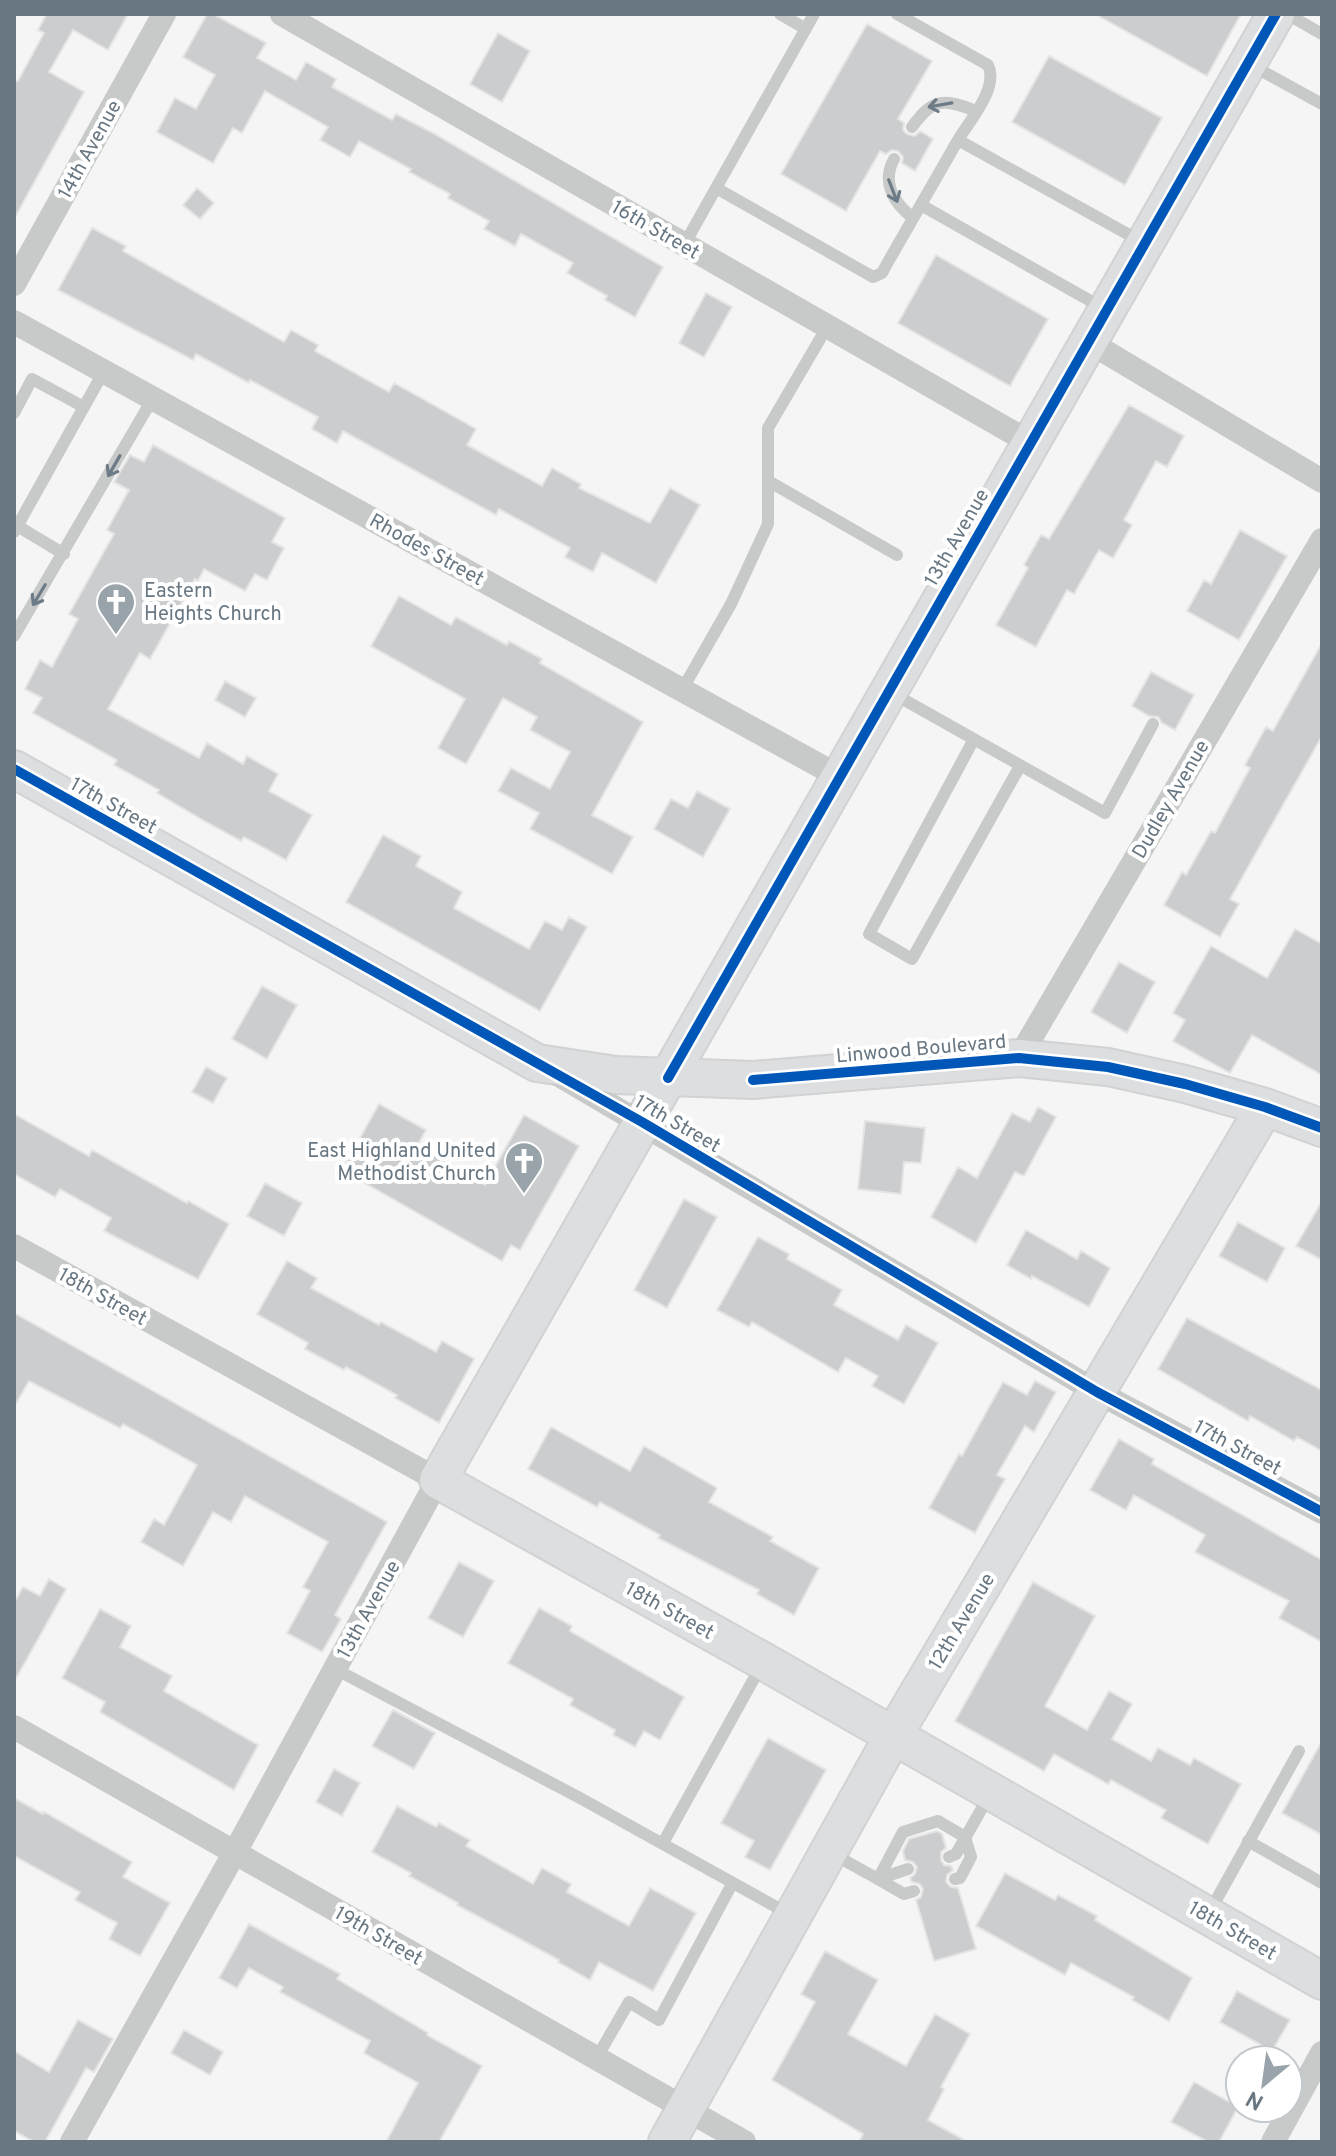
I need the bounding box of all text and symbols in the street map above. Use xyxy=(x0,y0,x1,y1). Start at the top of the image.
street label: 14th Avenue xyxy=(53,96,128,204)
one-way arrow xyxy=(927,99,953,114)
one-way arrow xyxy=(887,178,901,203)
street label: 16th Street xyxy=(606,195,704,266)
one-way arrow xyxy=(106,454,122,477)
street label: 13th Avenue xyxy=(919,485,996,591)
street label: Rhodes Street xyxy=(364,509,488,593)
place label: Eastern Heights Church xyxy=(144,579,282,628)
church icon: Eastern Heights Church xyxy=(95,581,137,636)
one-way arrow xyxy=(31,583,47,606)
street label: Dudley Avenue xyxy=(1127,736,1216,864)
street label: 17th Street xyxy=(65,772,161,841)
street label: Linwood Boulevard xyxy=(835,1030,1007,1070)
street label: 17th Street xyxy=(629,1090,725,1160)
place label: East Highland United Methodist Church xyxy=(307,1139,496,1188)
church icon: East Highland United Methodist Church xyxy=(503,1140,545,1195)
street label: 18th Street xyxy=(53,1263,151,1333)
street label: 17th Street xyxy=(1189,1415,1285,1483)
street label: 13th Avenue xyxy=(332,1556,407,1664)
street label: 12th Avenue xyxy=(924,1569,1002,1675)
street label: 18th Street xyxy=(620,1577,718,1647)
street label: 18th Street xyxy=(1183,1896,1281,1967)
street label: 19th Street xyxy=(329,1901,427,1972)
north arrow xyxy=(1224,2044,1304,2124)
text: N xyxy=(1242,2084,1269,2115)

